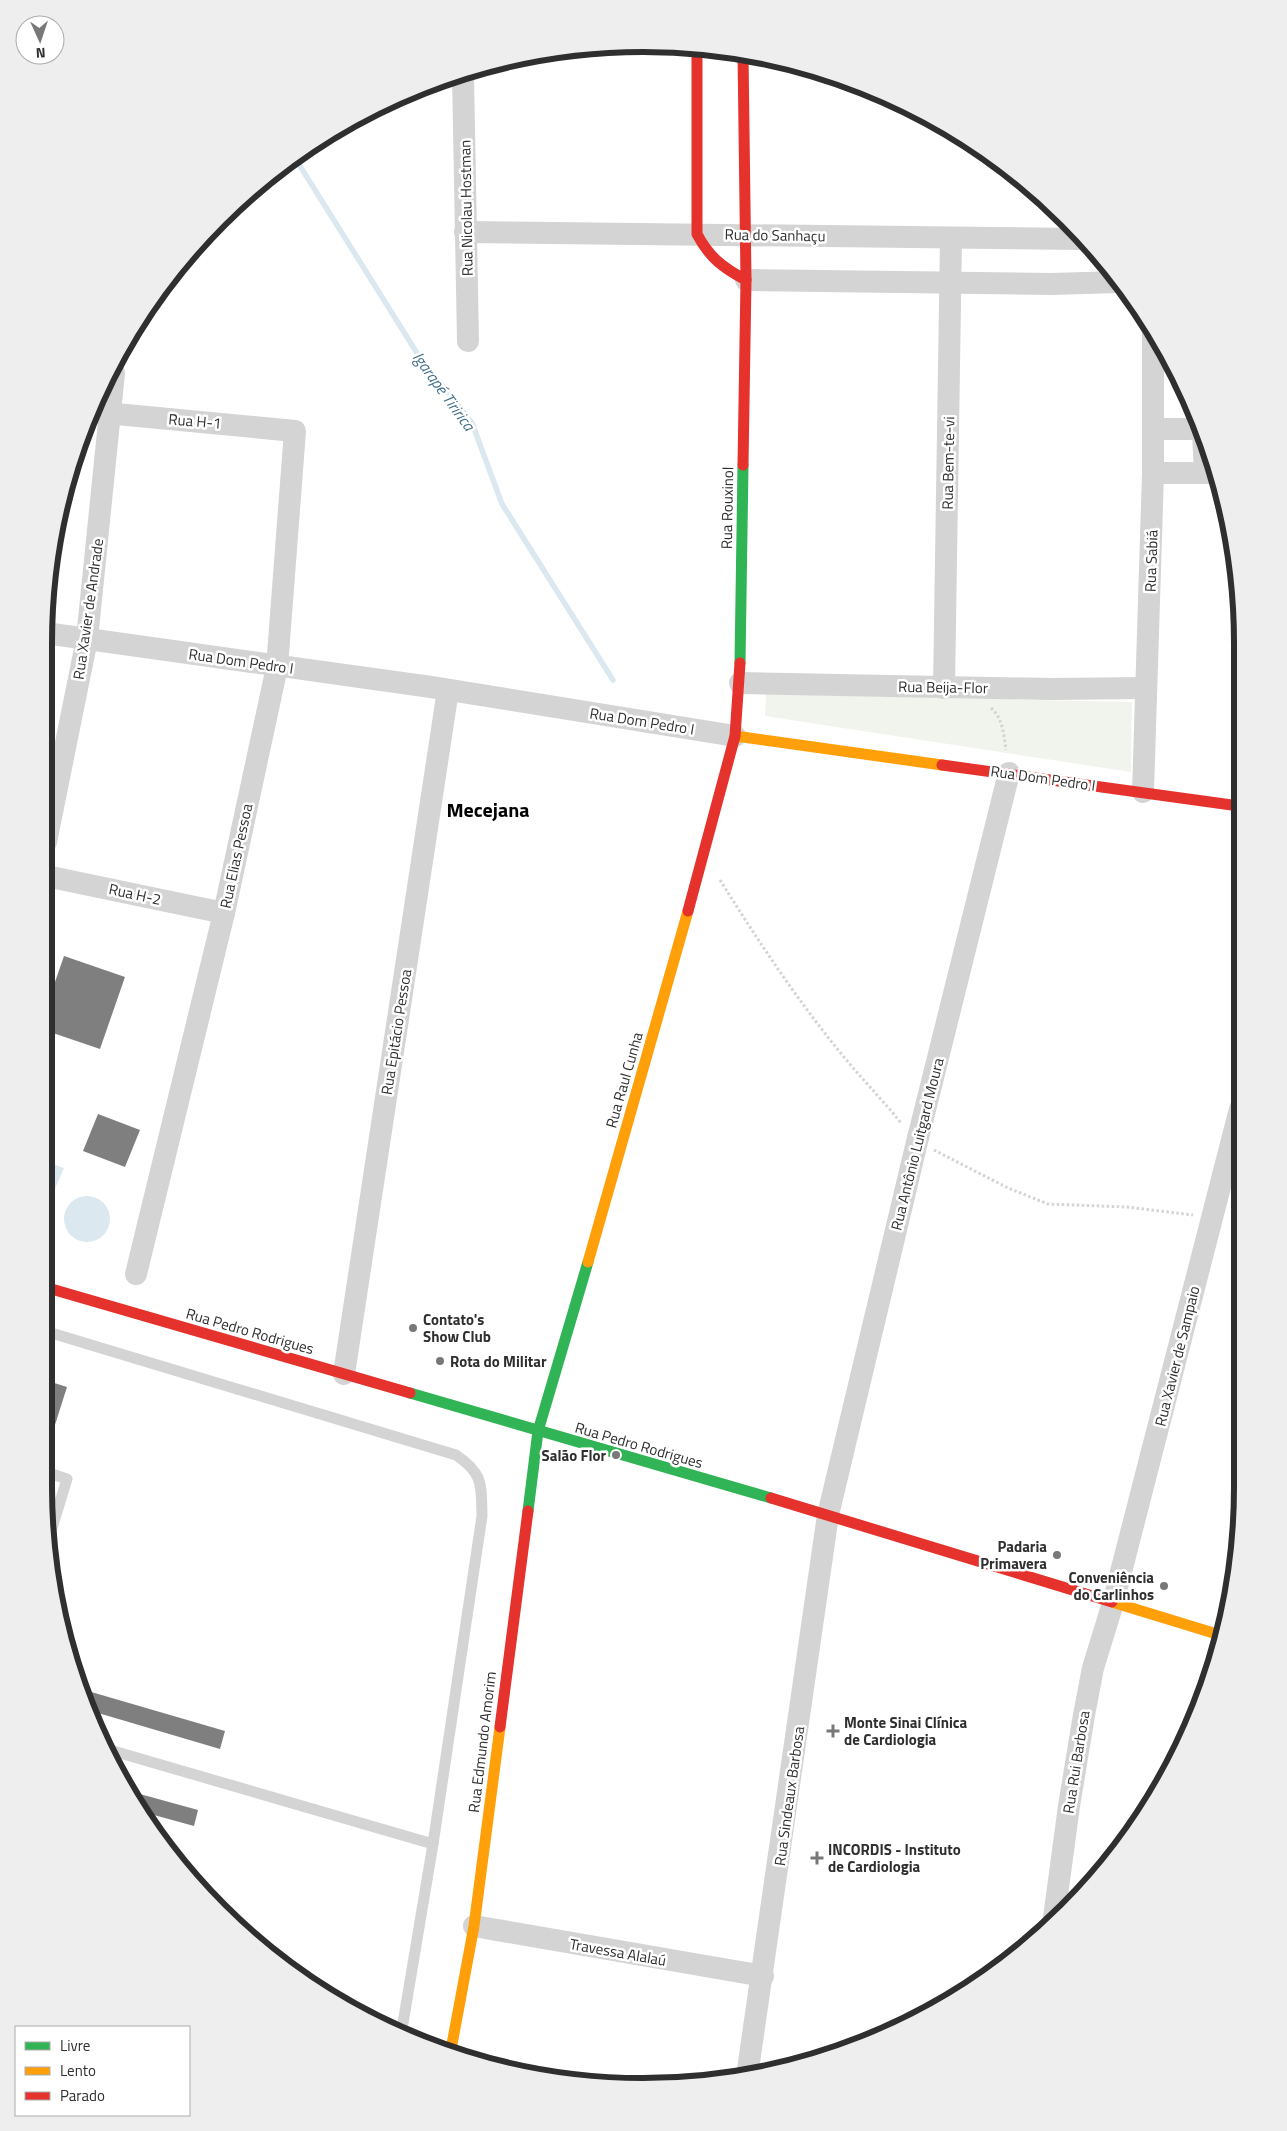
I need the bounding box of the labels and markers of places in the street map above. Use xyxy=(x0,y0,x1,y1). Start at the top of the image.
place label: Contato's Show Club xyxy=(423,1308,491,1348)
marker: Contato's Show Club xyxy=(407,1322,419,1334)
place label: Rota do Militar xyxy=(450,1350,547,1373)
marker: Rota do Militar xyxy=(434,1355,446,1367)
place label: Salão Flor xyxy=(542,1444,606,1467)
marker: Salão Flor xyxy=(610,1449,622,1461)
place label: Padaria Primavera xyxy=(980,1535,1047,1575)
marker: Padaria Primavera xyxy=(1051,1549,1063,1561)
place label: Conveniência do Carlinhos xyxy=(1068,1566,1154,1606)
marker: Conveniência do Carlinhos xyxy=(1158,1580,1170,1592)
place label: Monte Sinai Clínica de Cardiologia xyxy=(844,1711,968,1751)
marker: Monte Sinai Clínica de Cardiologia xyxy=(826,1724,840,1738)
place label: INCORDIS - Instituto de Cardiologia xyxy=(828,1838,961,1878)
marker: INCORDIS - Instituto de Cardiologia xyxy=(810,1851,824,1865)

